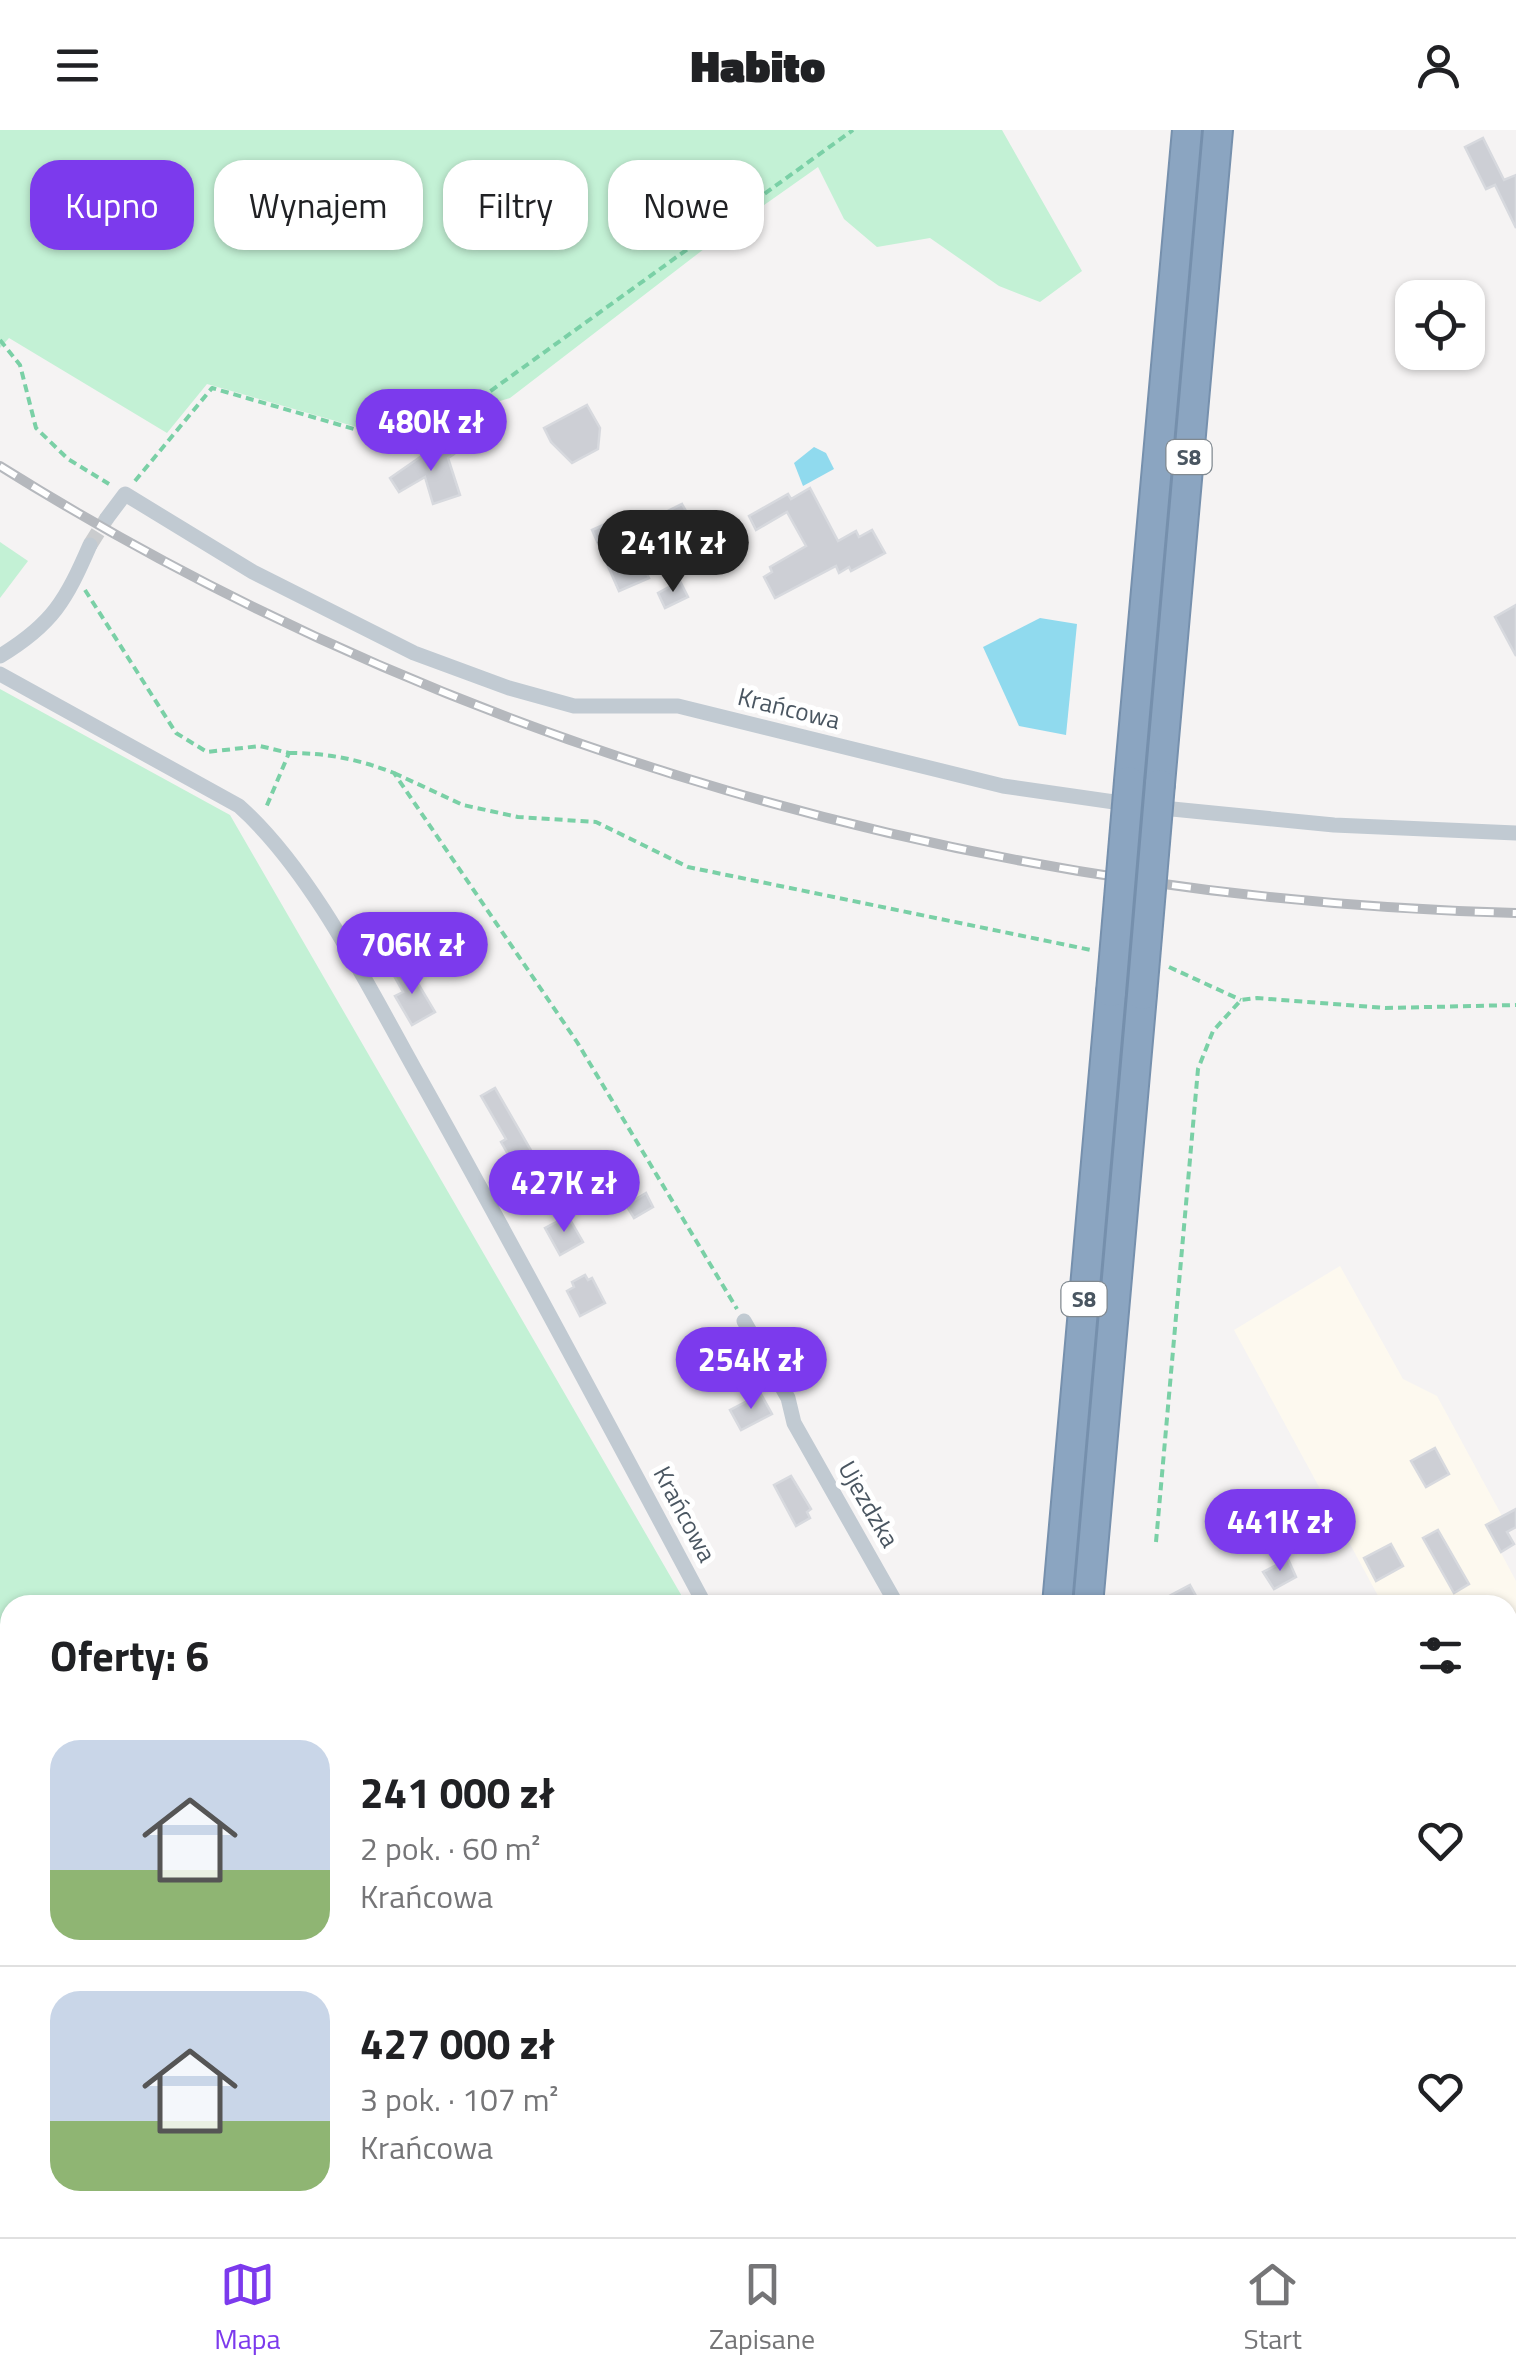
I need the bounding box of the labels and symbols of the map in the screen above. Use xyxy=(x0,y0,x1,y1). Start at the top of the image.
pin: 480K zł xyxy=(339,389,523,474)
road number: S8 xyxy=(1166,440,1212,474)
pin: 241K zł xyxy=(581,510,765,595)
street label: Krańcowa xyxy=(734,677,845,739)
pin: 706K zł xyxy=(320,912,504,997)
pin: 427K zł xyxy=(472,1150,656,1235)
road number: S8 xyxy=(1062,1282,1106,1316)
pin: 254K zł xyxy=(659,1327,843,1412)
street label: Ujezdzka xyxy=(829,1454,909,1555)
street label: Krańcowa xyxy=(644,1459,726,1569)
pin: 441K zł xyxy=(1188,1489,1372,1574)

